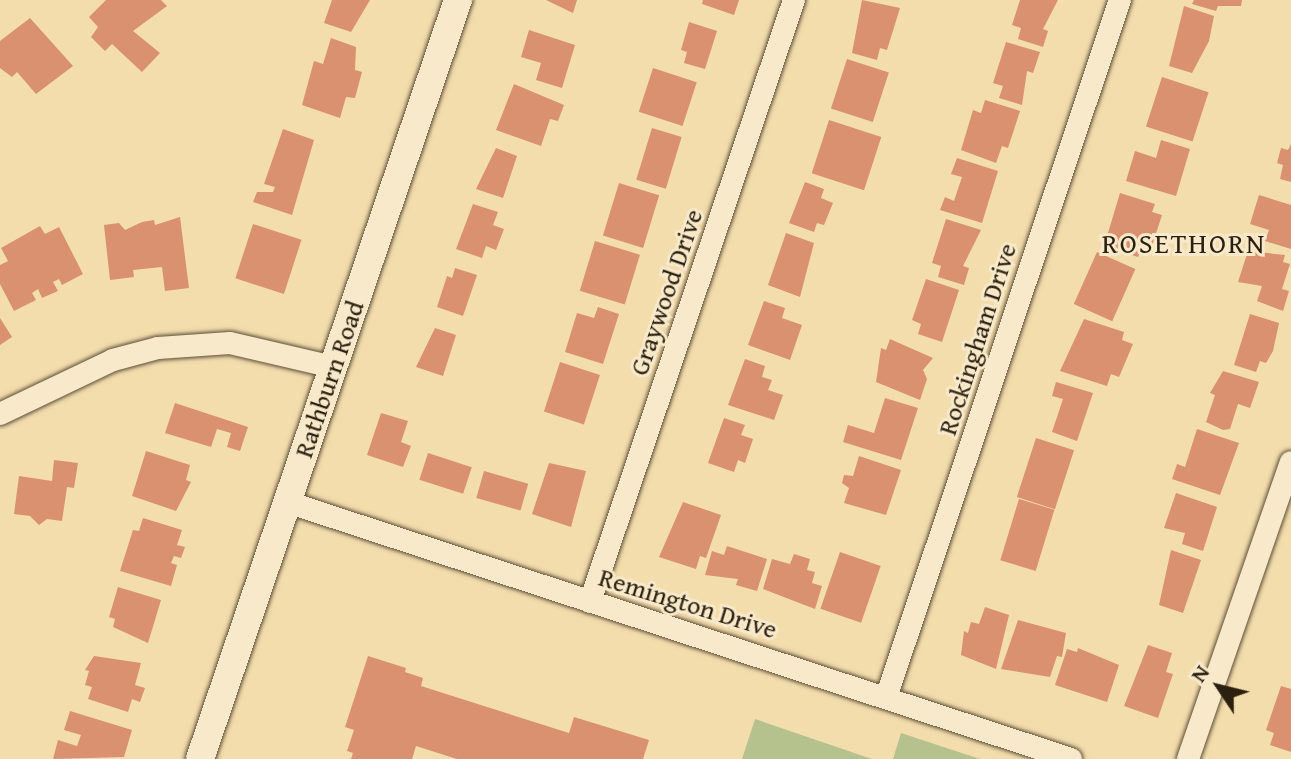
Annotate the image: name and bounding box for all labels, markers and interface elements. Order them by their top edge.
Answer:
street label: Graywood Drive [623,205,709,379]
district label: ROSETHORN [1102,226,1266,260]
street label: Rockingham Drive [931,239,1023,439]
street label: Rathburn Road [288,296,370,462]
street label: Remington Drive [595,561,781,645]
north arrow [1179,647,1259,727]
text: N [1182,658,1217,688]

